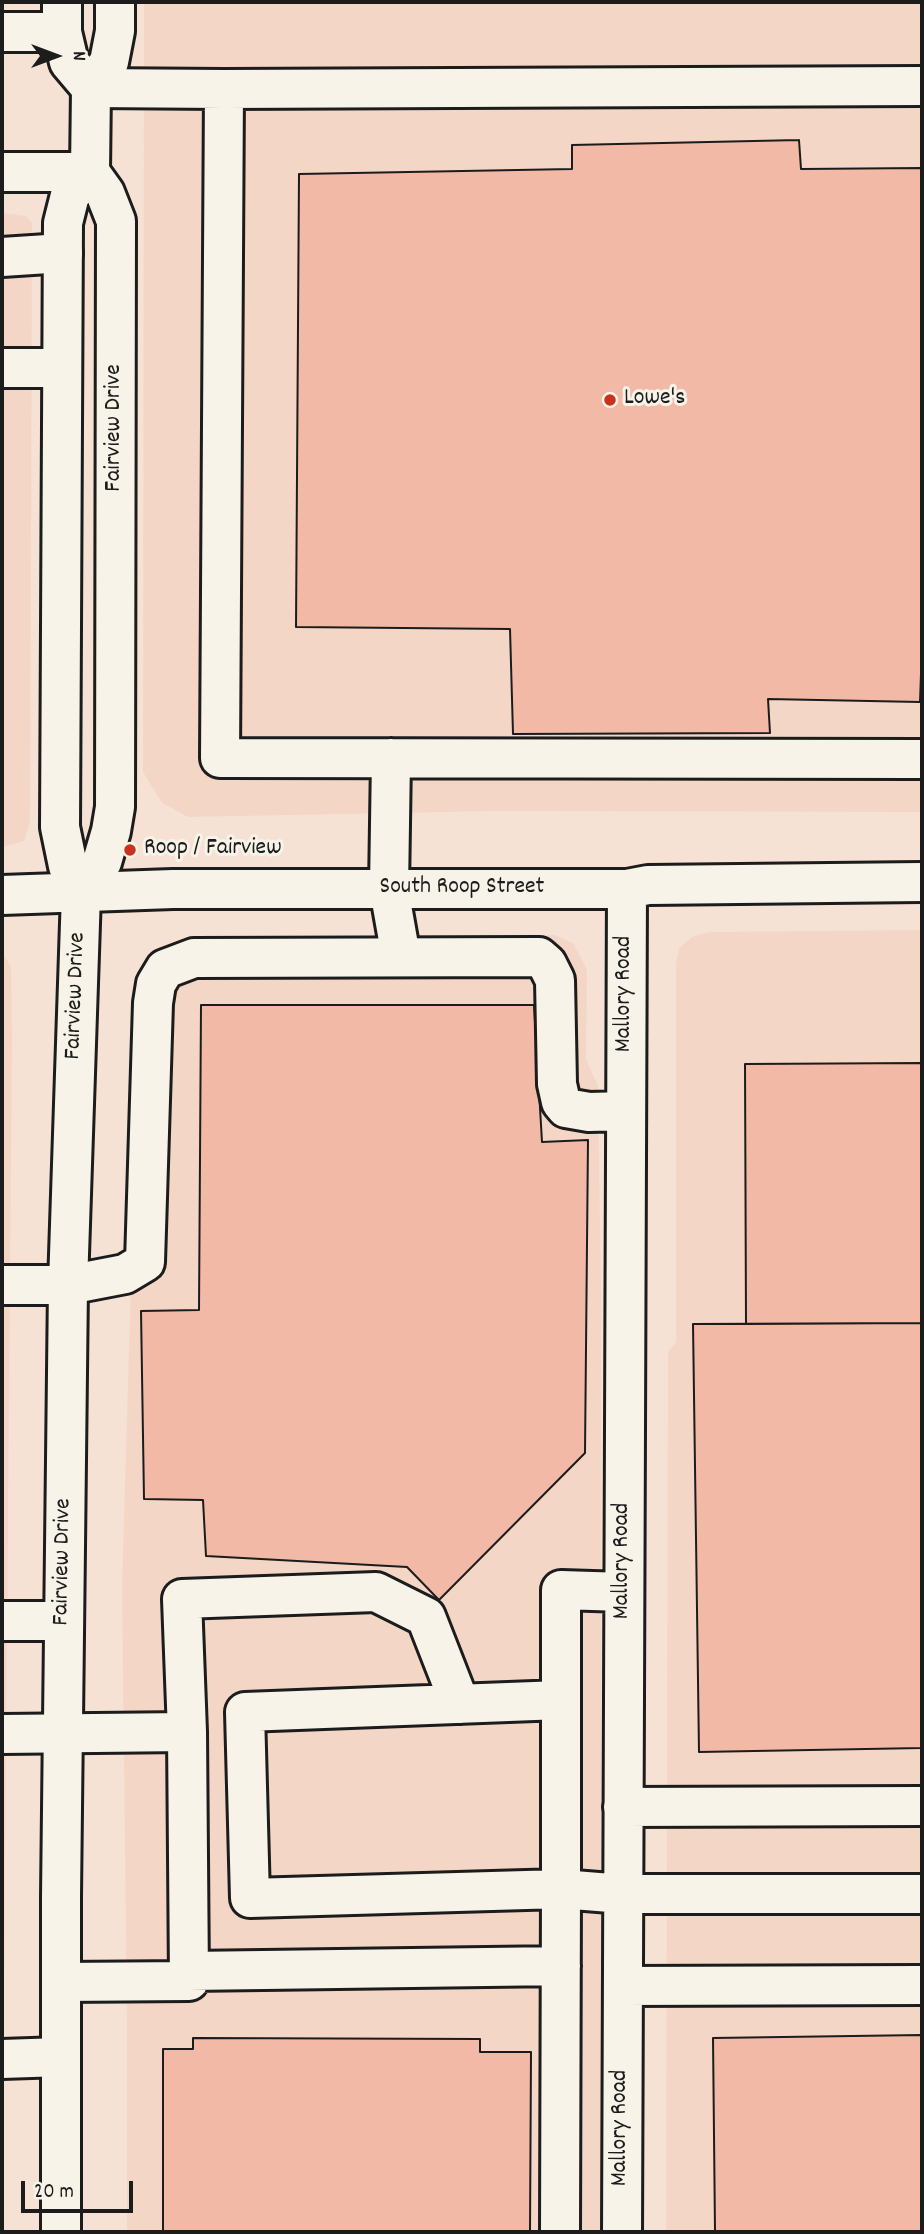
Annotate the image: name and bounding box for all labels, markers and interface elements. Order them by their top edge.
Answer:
north arrow [21,21,91,91]
text: N [64,51,91,61]
street label: Fairview Drive [102,364,130,492]
place label: Lowe's [624,386,685,414]
marker: Lowe's [602,392,618,408]
place label: Roop / Fairview [144,836,282,864]
marker: Roop / Fairview [122,842,138,858]
street label: South Roop Street [380,875,544,903]
street label: Fairview Drive [60,932,94,1060]
street label: Mallory Road [612,936,640,1052]
street label: Fairview Drive [48,1498,80,1626]
street label: Mallory Road [610,1503,638,1619]
street label: Mallory Road [608,2070,636,2186]
scale bar [24,2168,136,2212]
text: 20 m [34,2178,74,2208]

